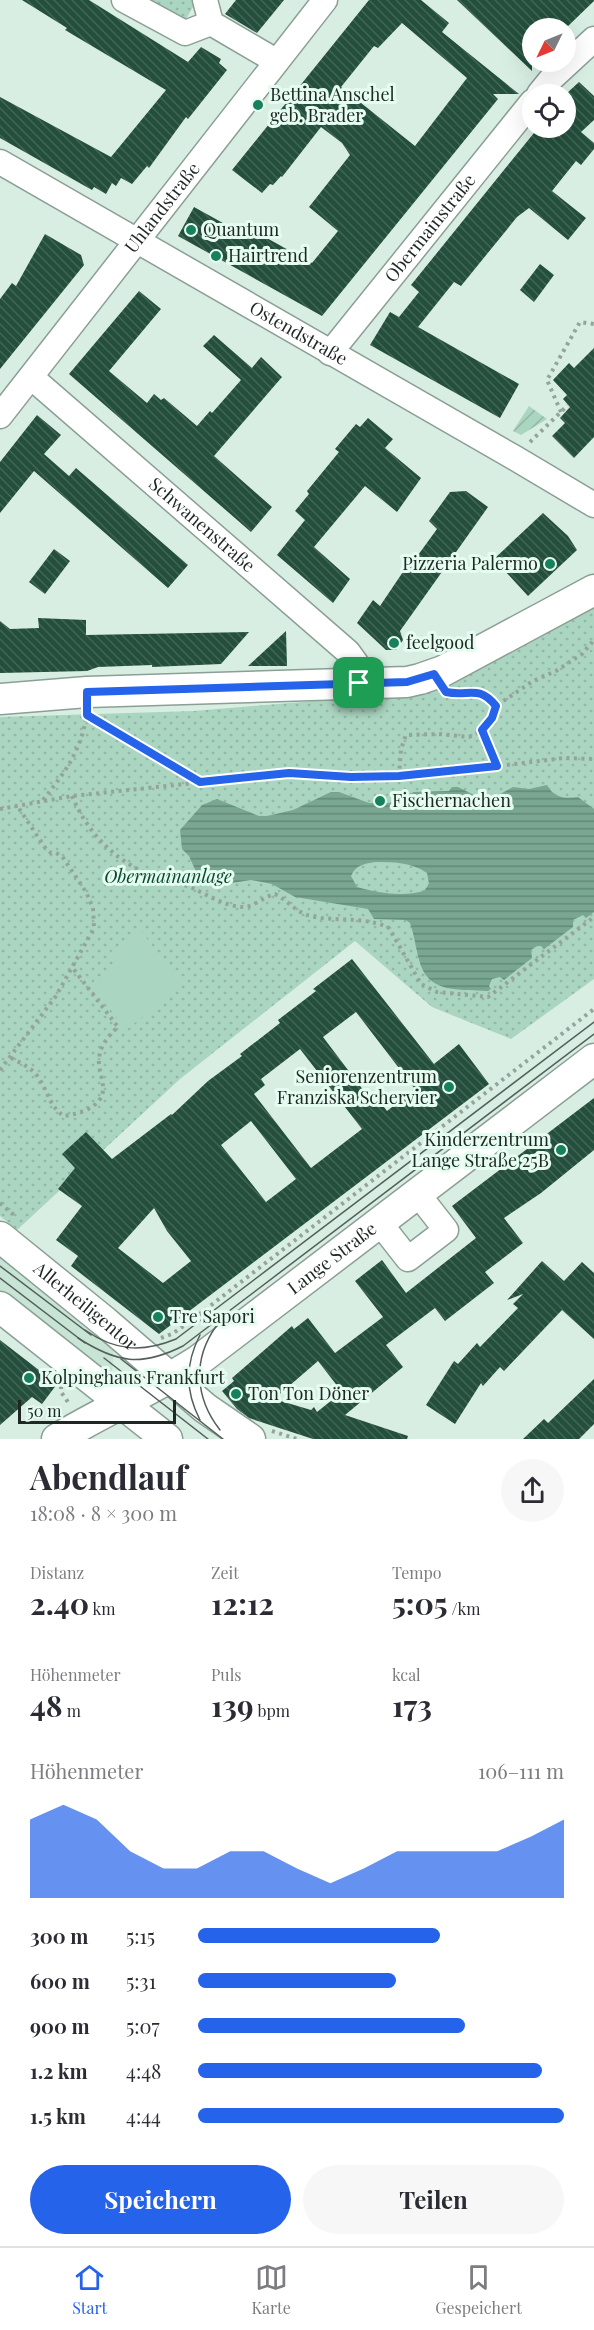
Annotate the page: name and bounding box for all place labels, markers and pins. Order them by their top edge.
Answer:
place label: Bettina Anschel geb. Brader [270,82,395,127]
marker: Bettina Anschel geb. Brader [251,98,265,112]
place label: Quantum [203,217,279,241]
marker: Quantum [184,223,198,237]
place label: Hairtrend [228,243,309,267]
marker: Hairtrend [209,249,223,263]
place label: Pizzeria Palermo [402,551,538,575]
marker: Pizzeria Palermo [543,557,557,571]
place label: feelgood [406,630,475,654]
marker: feelgood [387,636,401,650]
pin [333,657,384,708]
place label: Fischernachen [392,788,511,812]
marker: Fischernachen [373,794,387,808]
place label: Seniorenzentrum Franziska Schervier [277,1064,437,1109]
marker: Seniorenzentrum Franziska Schervier [442,1080,456,1094]
place label: Kinderzentrum Lange Straße 25B [411,1127,549,1172]
marker: Kinderzentrum Lange Straße 25B [554,1143,568,1157]
place label: Tre Sapori [170,1304,255,1328]
marker: Tre Sapori [151,1310,165,1324]
place label: Kolpinghaus Frankfurt [41,1365,225,1389]
marker: Kolpinghaus Frankfurt [22,1371,36,1385]
place label: Ton Ton Döner [248,1381,369,1405]
marker: Ton Ton Döner [229,1387,243,1401]

